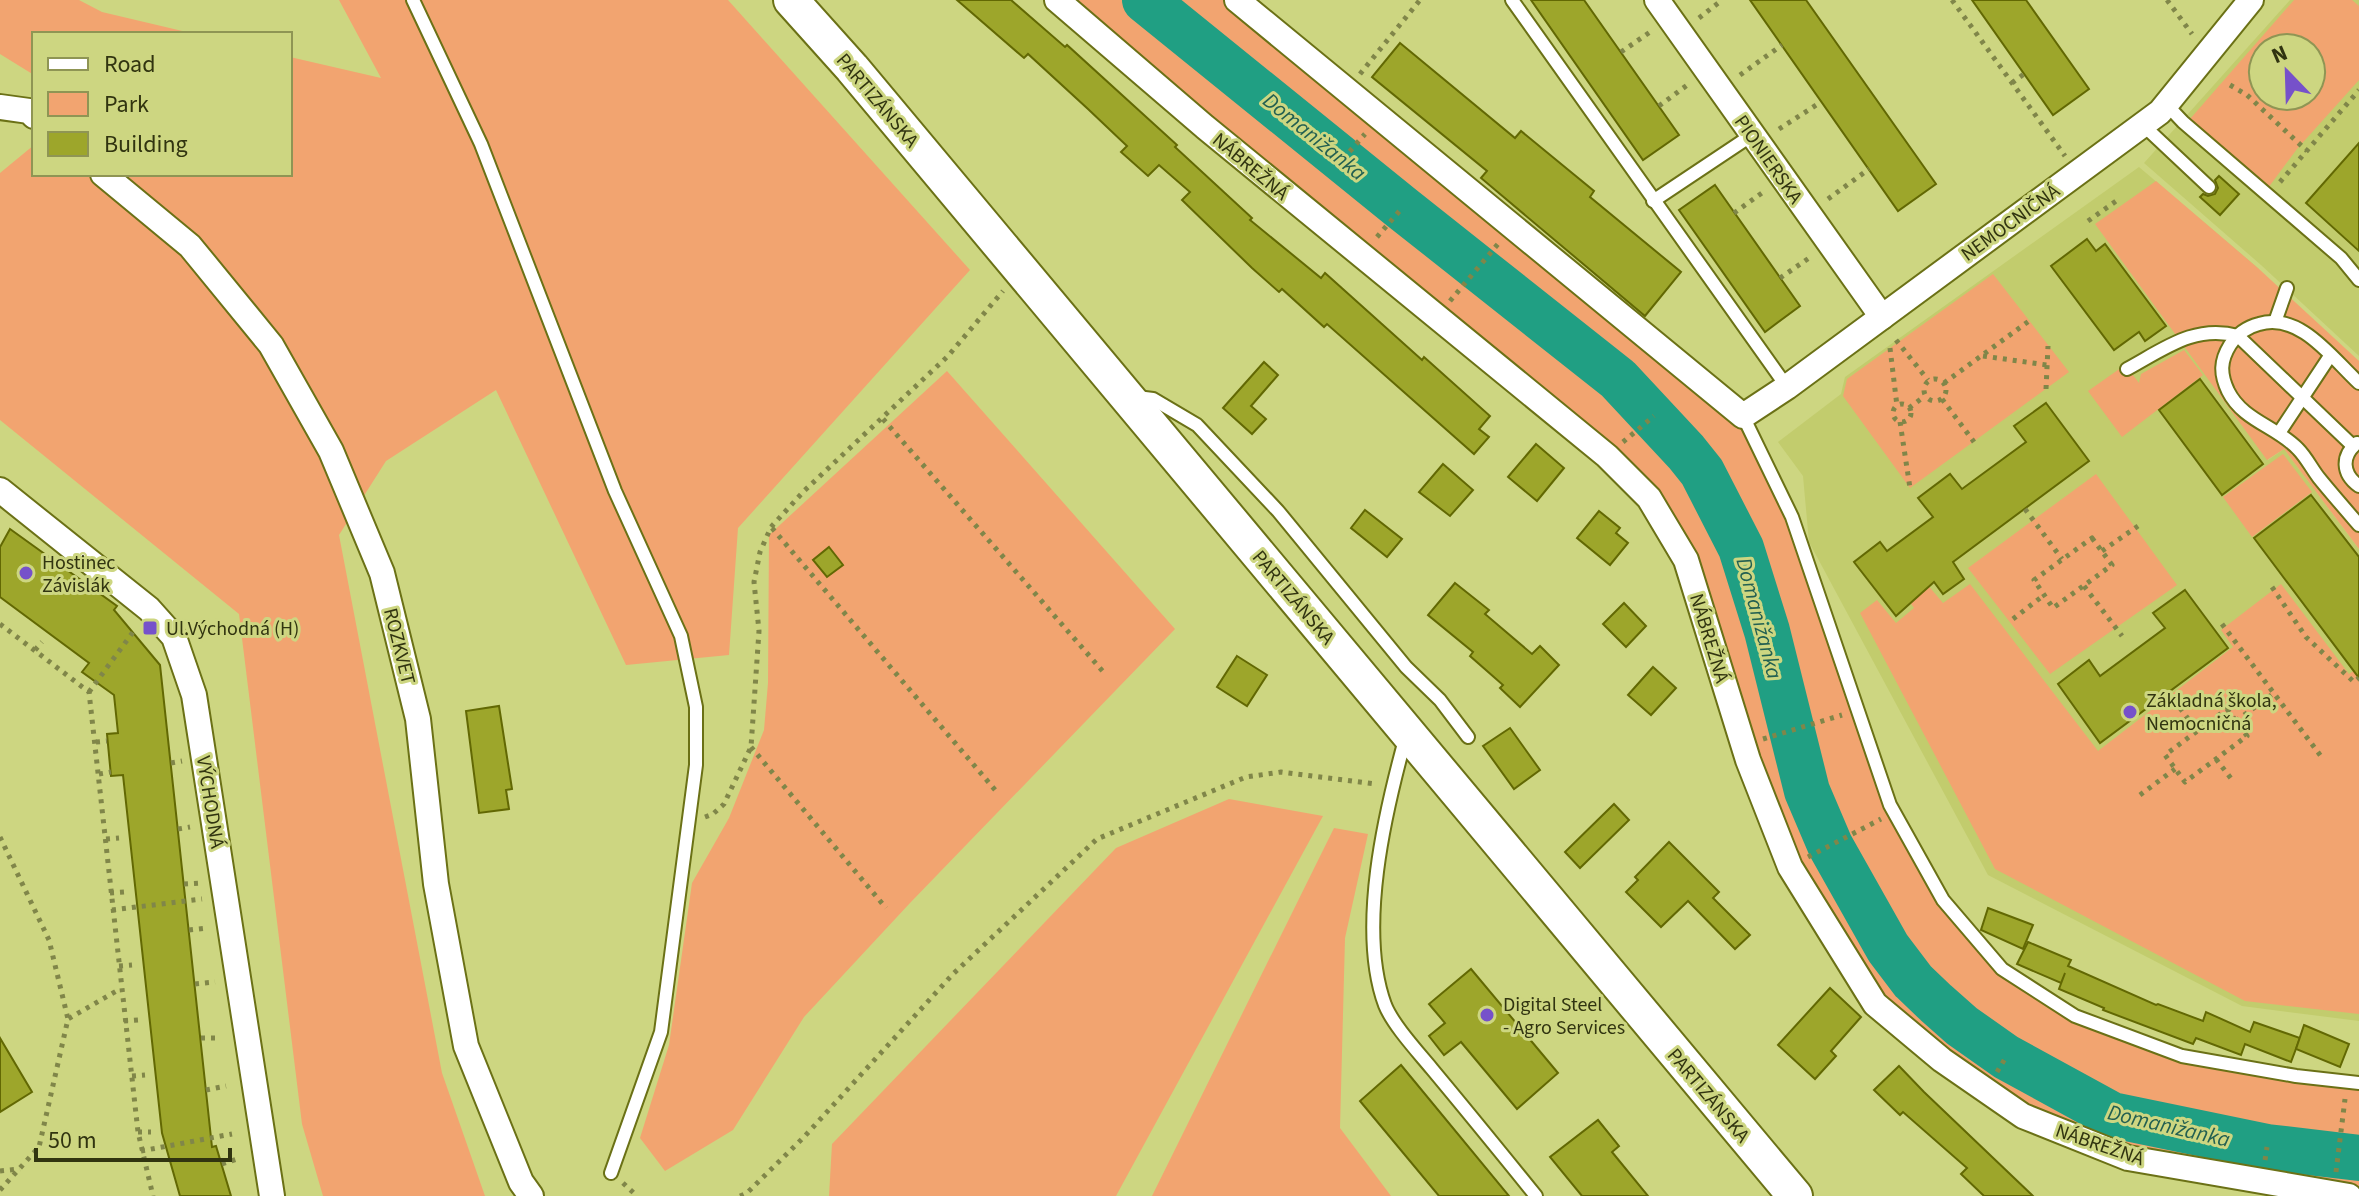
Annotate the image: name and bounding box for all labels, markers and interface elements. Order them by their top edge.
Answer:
legend [32,32,292,176]
north arrow [2247,32,2327,112]
text: N [2267,37,2293,72]
text: Road [104,47,156,82]
street label: PARTIZÁNSKA [829,47,925,154]
water label: Domanižanka [1256,85,1373,189]
text: Park [104,87,149,122]
street label: PIONIERSKA [1727,110,1809,210]
street label: NÁBREŽNÁ [1206,126,1295,207]
text: Building [104,127,188,162]
street label: NEMOCNIČNÁ [1955,177,2066,268]
street label: PARTIZÁNSKA [1245,544,1341,651]
place label: Hostinec Závislák [42,549,115,600]
water label: Domanižanka [1727,554,1791,683]
marker: Hostinec Závislák [17,564,35,582]
street label: NÁBREŽNÁ [1682,590,1736,687]
street label: ROZKVET [376,605,422,688]
place label: Ul.Východná (H) [166,615,299,643]
marker: Ul.Východná (H) [141,619,159,637]
place label: Základná škola, Nemocničná [2146,687,2277,738]
marker: Základná škola, Nemocničná [2121,703,2139,721]
street label: VÝCHODNÁ [189,754,231,851]
place label: Digital Steel - Agro Services [1503,991,1625,1042]
marker: Digital Steel - Agro Services [1478,1006,1496,1024]
street label: PARTIZÁNSKA [1660,1042,1756,1149]
water label: Domanižanka [2104,1096,2233,1156]
scale bar [36,1112,230,1162]
street label: NÁBREŽNÁ [2052,1117,2148,1173]
text: 50 m [48,1123,97,1158]

